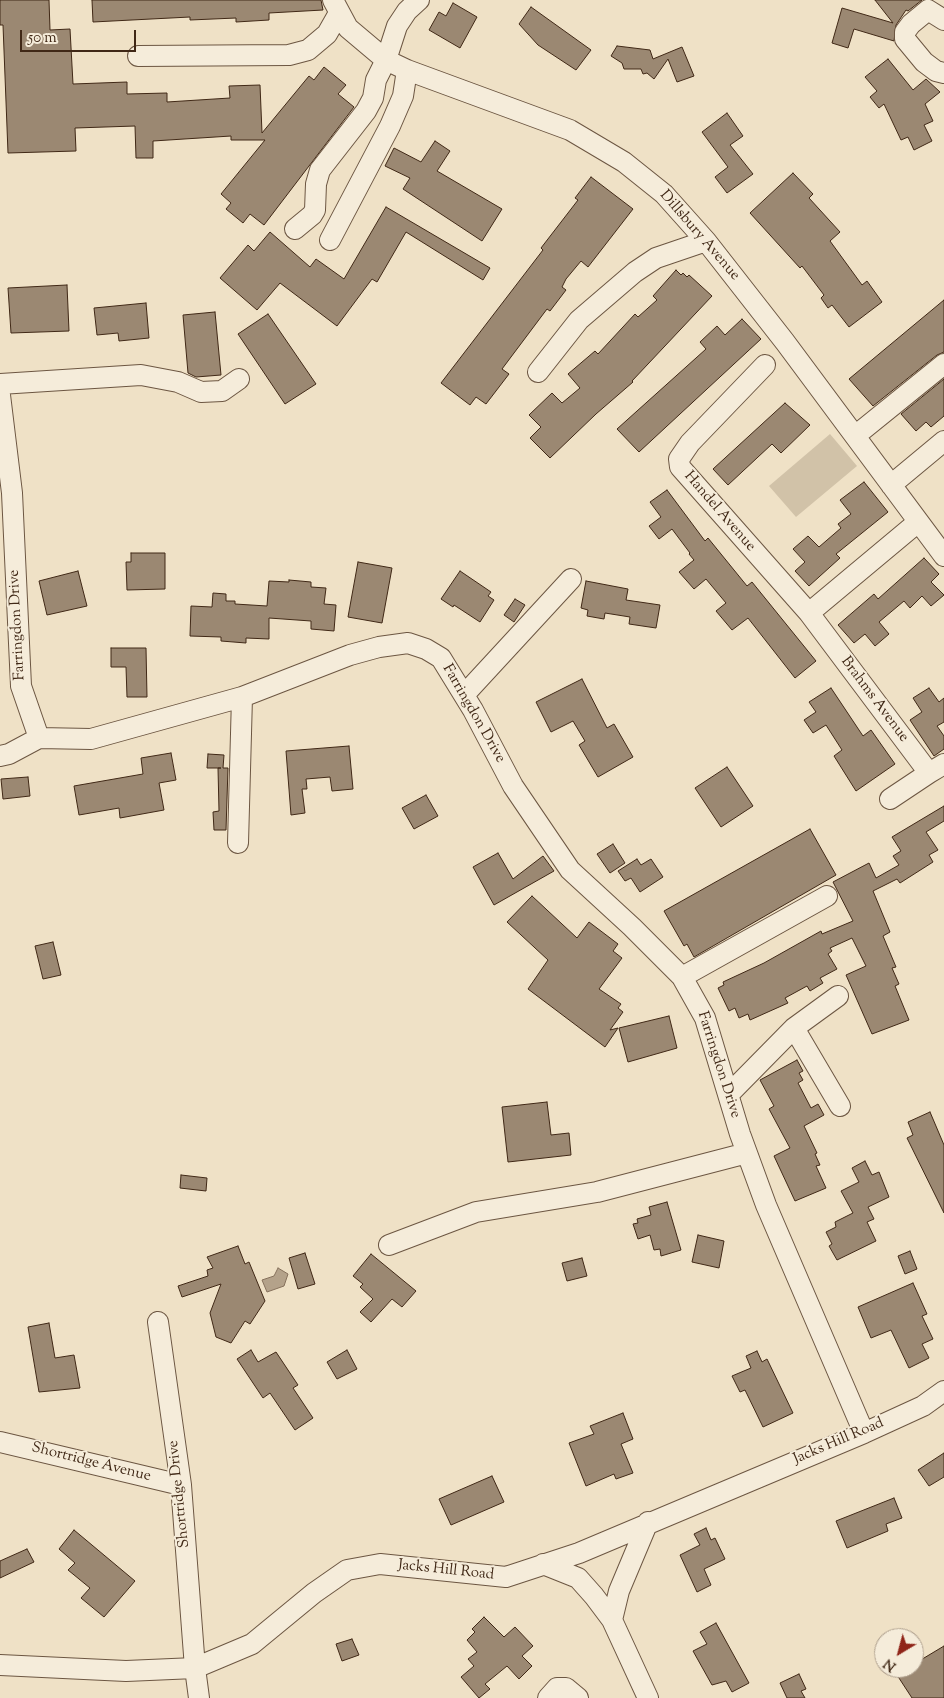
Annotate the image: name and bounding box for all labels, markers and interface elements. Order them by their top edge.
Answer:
scale bar [22,20,139,52]
text: 50 m [28,28,57,49]
street label: Dillsbury Avenue [655,187,743,285]
street label: Handel Avenue [679,468,759,556]
street label: Farringdon Drive [6,569,30,681]
street label: Brahms Avenue [836,654,912,746]
street label: Farringdon Drive [437,661,509,767]
street label: Farringdon Drive [692,1009,744,1121]
street label: Jacks Hill Road [791,1415,887,1469]
street label: Shortridge Avenue [30,1439,152,1487]
street label: Shortridge Drive [165,1439,195,1549]
street label: Jacks Hill Road [397,1557,495,1585]
north arrow [874,1628,924,1678]
text: N [880,1653,901,1676]

